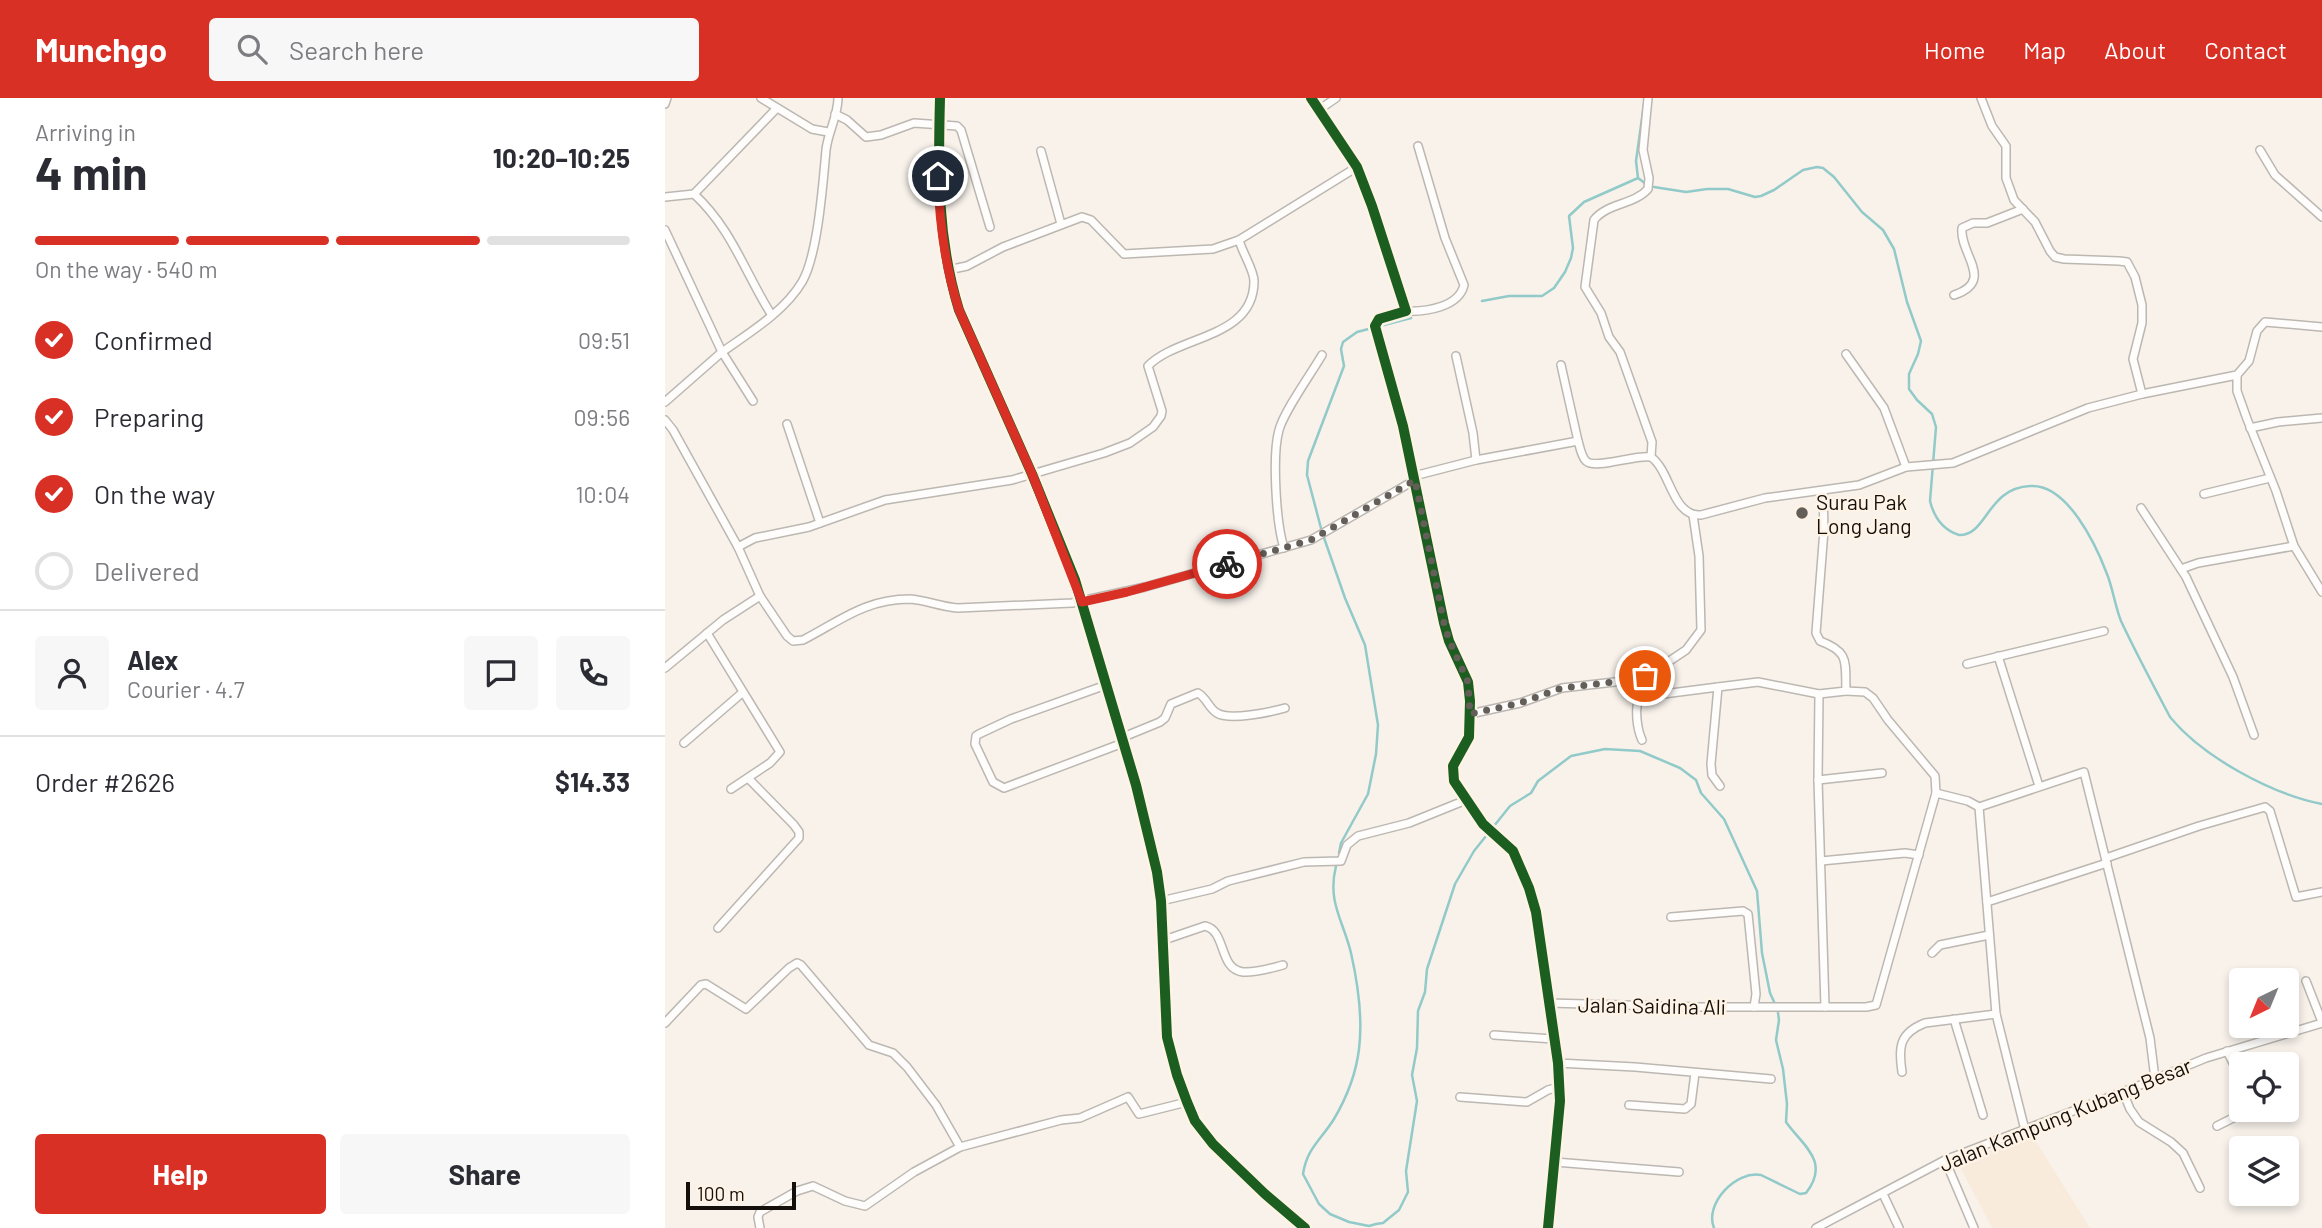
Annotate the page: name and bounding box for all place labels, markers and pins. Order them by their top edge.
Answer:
pin [908,146,968,206]
place label: Surau Pak Long Jang [1816,489,1912,538]
marker: Surau Pak Long Jang [1794,505,1810,521]
pin [1615,646,1675,706]

